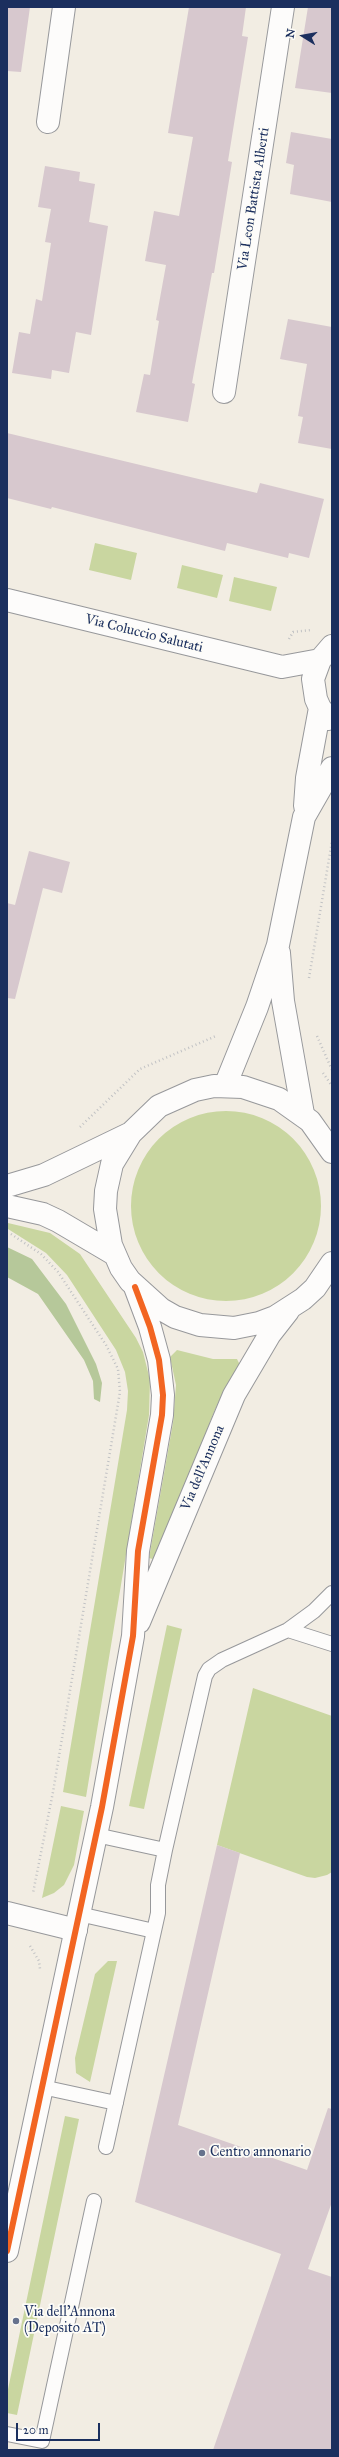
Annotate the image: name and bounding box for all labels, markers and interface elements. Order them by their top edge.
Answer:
north arrow [283,16,323,56]
text: N [283,28,298,39]
street label: Via Leon Battista Alberti [234,126,274,272]
street label: Via Coluccio Salutati [83,611,205,657]
street label: Via dell'Annona [177,1423,229,1513]
place label: Centro annonario [210,2145,311,2161]
marker: Centro annonario [197,2148,207,2158]
place label: Via dell'Annona (Deposito AT) [24,2305,115,2338]
marker: Via dell'Annona (Deposito AT) [11,2316,21,2326]
scale bar [18,2415,102,2441]
text: 20 m [23,2423,49,2437]

